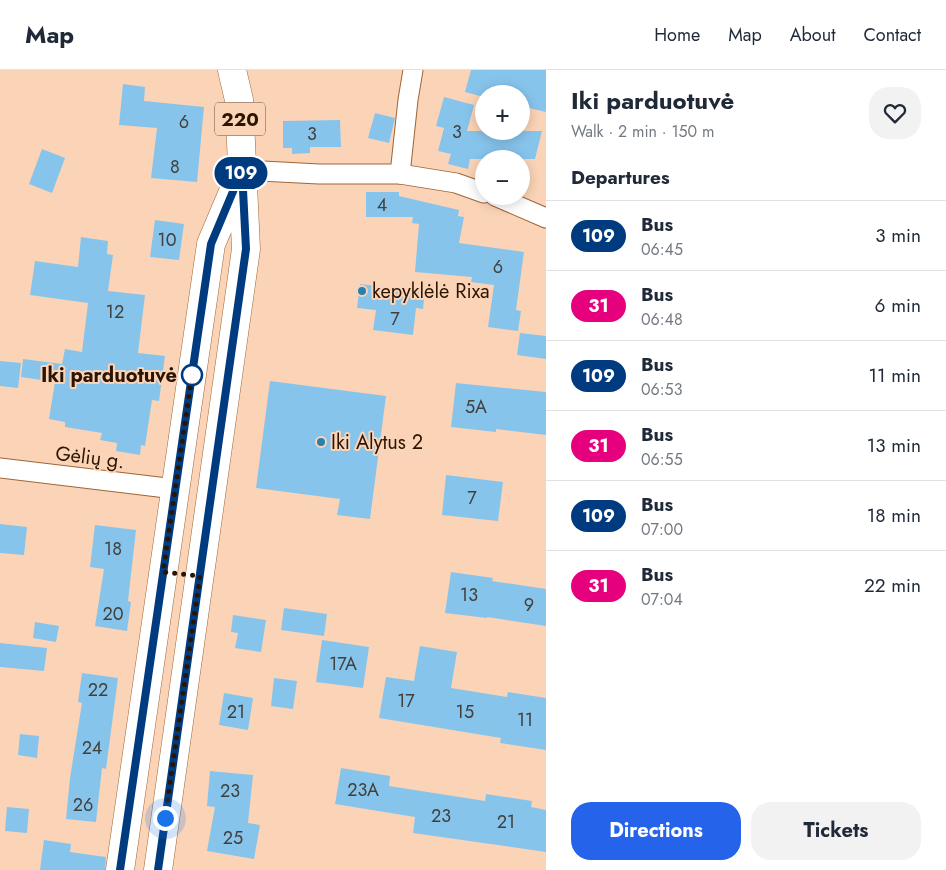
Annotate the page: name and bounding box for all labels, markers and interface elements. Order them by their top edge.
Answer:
text: Map [25,17,74,52]
text: Home [654,22,700,48]
text: Map [728,22,762,48]
text: About [790,22,835,48]
text: Contact [863,22,921,48]
text: Iki parduotuvė [571,83,734,118]
map controls [475,85,530,205]
button: + [475,85,530,140]
button: heart [869,87,921,139]
road number: 220 [215,103,265,136]
house number: 6 [179,109,189,135]
house number: 3 [452,119,462,145]
text: Walk · 2 min · 150 m [571,120,715,143]
house number: 3 [307,121,317,147]
button: − [475,150,530,205]
house number: 8 [170,154,180,180]
line badge: 109 [212,157,270,189]
text: 109 [224,160,258,186]
text: Departures [571,164,670,191]
house number: 4 [377,192,387,218]
text: Bus [641,211,673,238]
text: 3 min [875,222,921,249]
text: 109 [582,223,615,249]
house number: 10 [158,227,177,253]
text: 06:45 [641,238,683,261]
house number: 6 [493,254,503,280]
place label: kepyklėlė Rixa [372,277,490,306]
text: Bus [641,281,673,308]
marker: kepyklėlė Rixa [356,285,368,297]
text: 6 min [875,292,921,319]
text: 31 [588,293,609,319]
house number: 12 [106,299,124,325]
house number: 7 [390,306,400,332]
text: 06:48 [641,308,683,331]
text: Bus [641,351,673,378]
place label: Iki parduotuvė [41,361,177,390]
text: 11 min [868,362,921,389]
text: 109 [582,363,615,389]
marker: Iki parduotuvė [181,364,203,386]
text: 06:53 [641,378,682,401]
house number: 5A [465,394,487,420]
text: Bus [641,421,673,448]
place label: Iki Alytus 2 [331,428,423,457]
text: 13 min [867,432,921,459]
text: 31 [588,433,609,459]
marker: Iki Alytus 2 [315,436,327,448]
street label: Gėlių g. [54,439,126,476]
text: 06:55 [641,448,683,471]
house number: 7 [467,485,477,511]
text: Bus [641,491,673,518]
text: 18 min [867,502,921,529]
text: 109 [582,503,615,529]
text: 07:00 [641,518,683,541]
house number: 18 [104,536,122,562]
text: Bus [641,561,673,588]
text: 22 min [864,572,921,599]
text: 31 [588,573,609,599]
house number: 13 [460,582,478,608]
text: 07:04 [641,588,683,611]
house number: 9 [524,592,534,618]
house number: 20 [102,601,124,627]
house number: 17A [329,651,357,677]
house number: 22 [88,677,108,703]
house number: 17 [397,688,415,714]
house number: 21 [227,699,245,725]
house number: 15 [456,699,474,725]
house number: 11 [517,707,533,733]
house number: 24 [82,735,102,761]
house number: 23A [347,777,379,803]
house number: 23 [220,778,240,804]
house number: 26 [73,792,93,818]
button: Directions [571,802,741,860]
button: Tickets [751,802,921,860]
house number: 23 [431,803,451,829]
your location [153,806,178,831]
house number: 21 [497,809,515,835]
house number: 25 [223,825,243,851]

